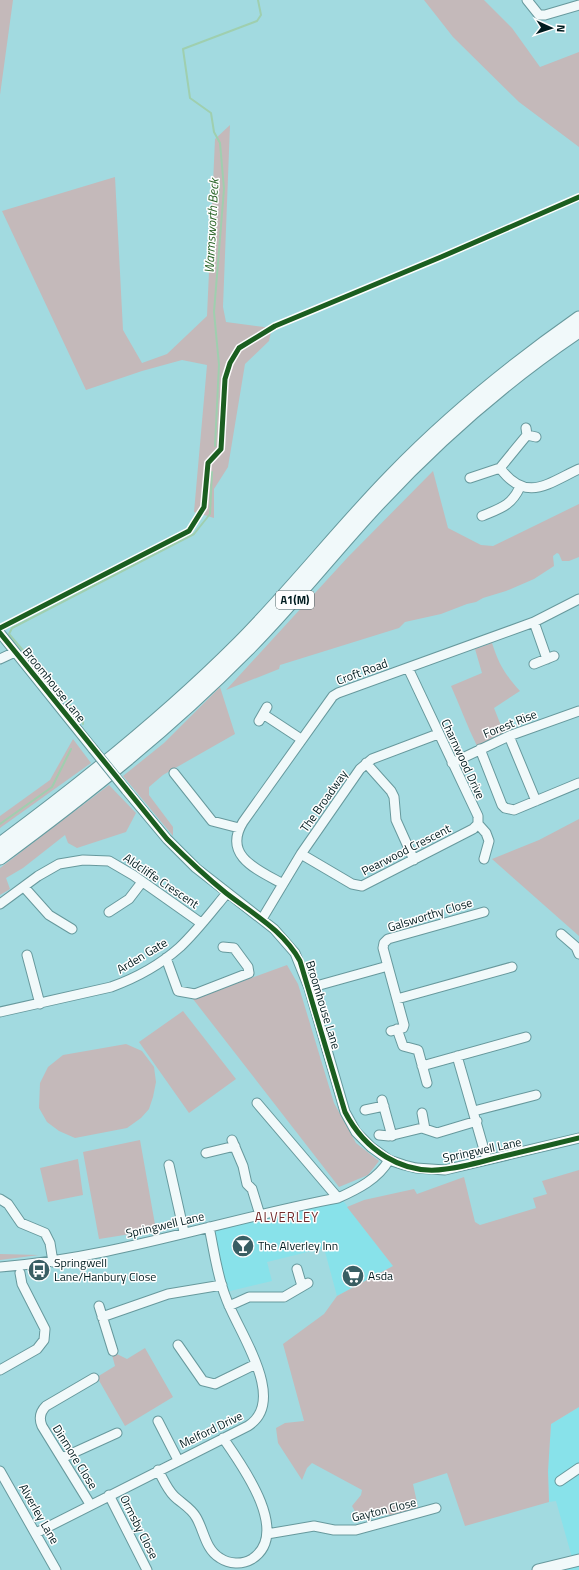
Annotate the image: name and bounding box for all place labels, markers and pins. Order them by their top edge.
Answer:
bar icon: The Alverley Inn [230,1233,256,1259]
place label: The Alverley Inn [258,1236,338,1255]
place label: Springwell Lane/Hanbury Close [54,1253,156,1286]
bus stop icon: Springwell Lane/Hanbury Close [26,1257,52,1283]
supermarket icon: Asda [340,1263,366,1289]
place label: Asda [368,1266,393,1285]

